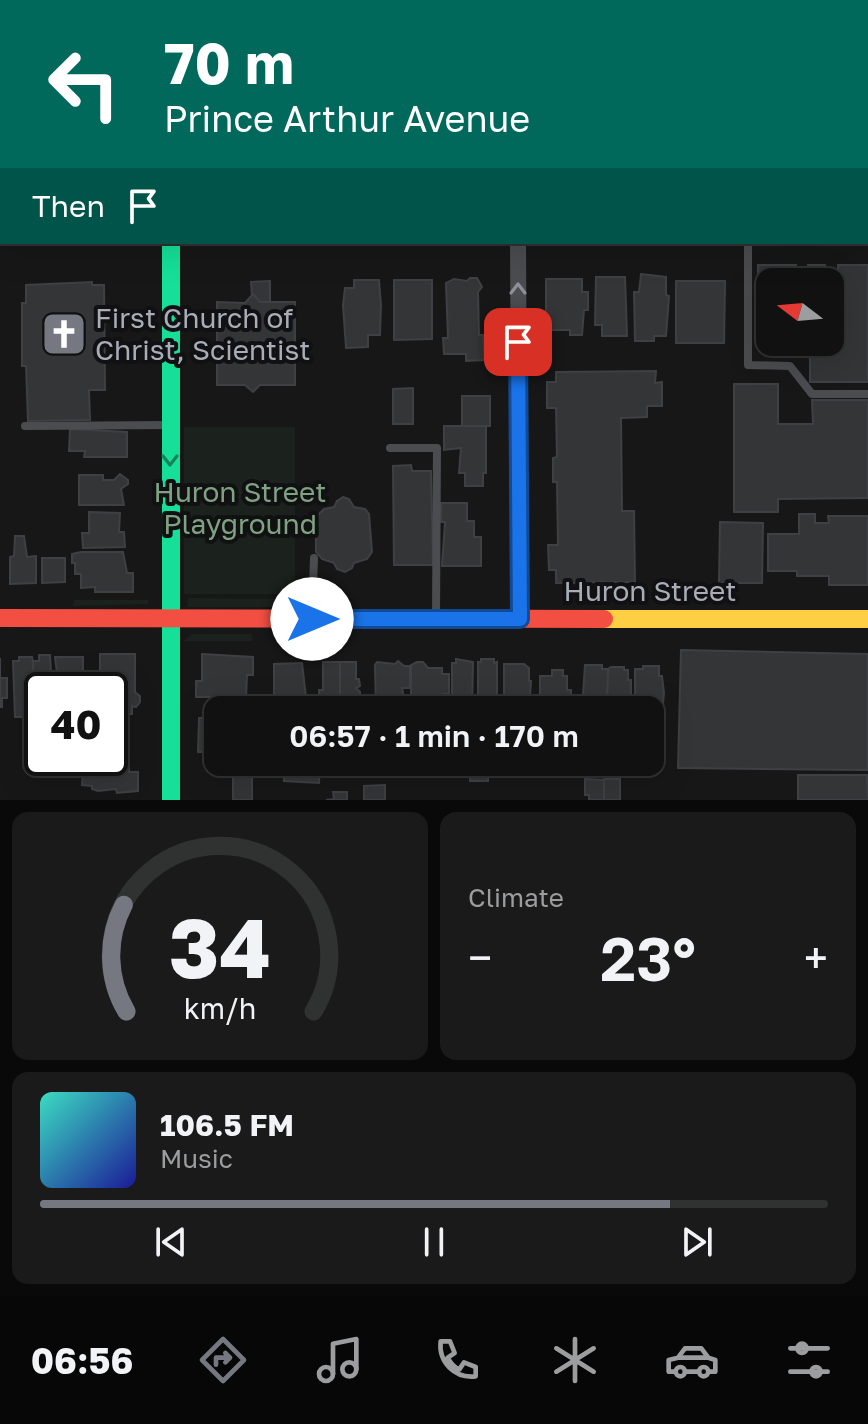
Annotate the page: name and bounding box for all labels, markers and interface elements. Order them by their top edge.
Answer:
text: 70 m [164,29,294,96]
icon: left [32,32,136,136]
text: Prince Arthur Avenue [164,97,530,140]
icon: arrive [121,184,165,228]
text: Then [32,188,105,224]
north arrow [756,268,844,356]
map controls [756,268,844,356]
one-way arrow [509,282,527,295]
place label: First Church of Christ, Scientist [95,301,311,366]
pin [484,308,552,376]
church icon: First Church of Christ, Scientist [40,310,88,358]
icon: arrive [496,320,540,364]
one-way arrow [161,454,179,467]
park label: Huron Street Playground [154,475,326,540]
street label: Huron Street [564,574,736,607]
position arrow [270,577,354,661]
speed limit sign: 40 [24,672,128,776]
text: 06:57 · 1 min · 170 m [289,718,579,754]
text: Climate [468,882,564,913]
text: 34 [169,896,271,996]
text: 23° [600,922,696,994]
text: − [468,931,492,984]
text: + [804,931,828,984]
text: km/h [184,991,256,1025]
text: 106.5 FM [160,1107,294,1143]
text: Music [160,1143,233,1174]
icon: previous [149,1220,193,1264]
icon: pause [412,1220,456,1264]
icon: next [675,1220,719,1264]
icon: directions [195,1332,251,1388]
icon: music [312,1332,368,1388]
icon: phone [429,1332,485,1388]
icon: climate [547,1332,603,1388]
icon: car [664,1332,720,1388]
icon: filters [781,1332,837,1388]
text: 06:56 [31,1339,133,1382]

